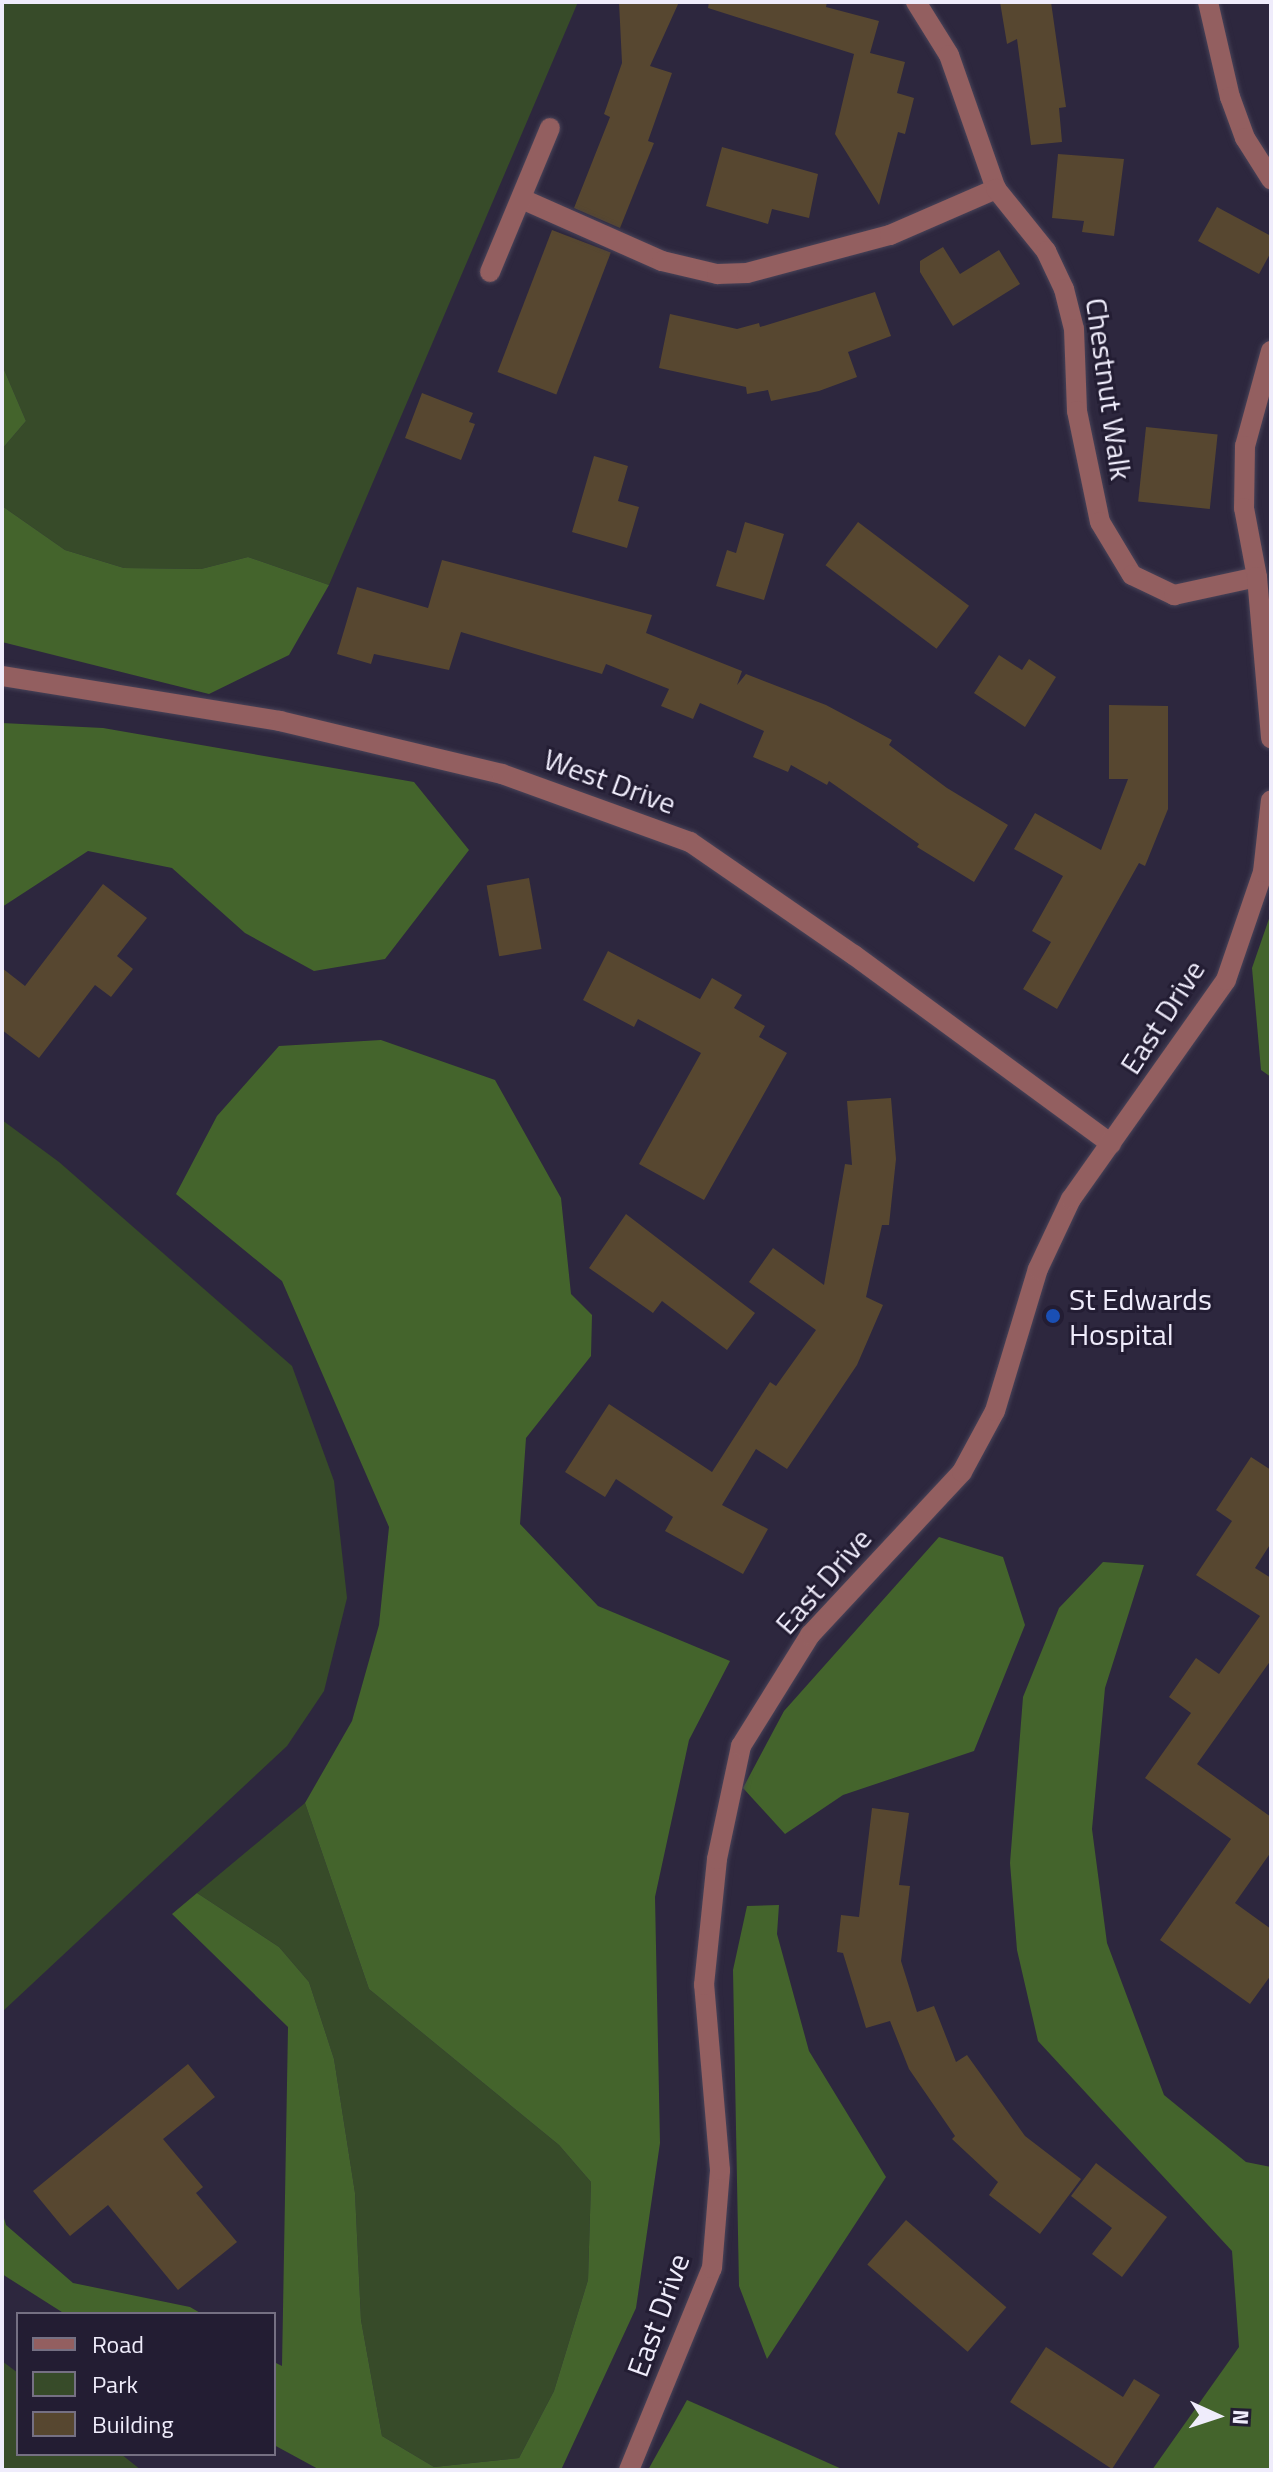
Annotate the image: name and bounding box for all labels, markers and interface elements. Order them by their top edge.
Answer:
street label: Chestnut Walk [1078,296,1140,482]
street label: West Drive [539,741,681,821]
street label: East Drive [1112,953,1212,1081]
place label: St Edwards Hospital [1069,1281,1212,1352]
marker: St Edwards Hospital [1044,1307,1062,1325]
street label: East Drive [767,1521,879,1641]
street label: East Drive [619,2249,697,2381]
legend [16,2312,276,2456]
text: Road [92,2326,144,2362]
text: Park [92,2366,138,2402]
north arrow [1177,2376,1257,2456]
text: Building [92,2406,174,2442]
text: N [1224,2409,1258,2426]

